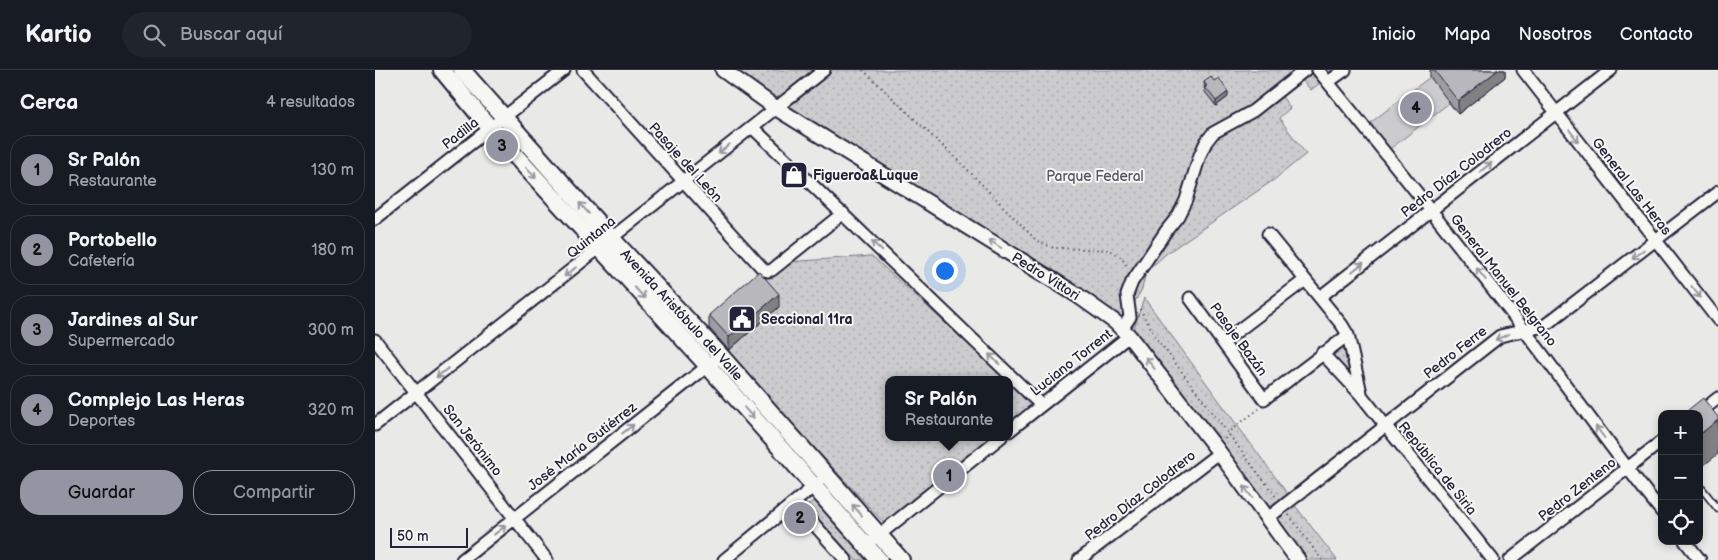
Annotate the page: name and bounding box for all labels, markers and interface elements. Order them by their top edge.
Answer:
search box [122,12,472,57]
text: Kartio [25,20,92,49]
icon: search [140,21,168,49]
text: Buscar aquí [180,23,282,46]
text: Inicio [1372,24,1416,45]
text: Mapa [1444,24,1490,45]
text: Nosotros [1518,24,1592,45]
text: Contacto [1620,24,1693,45]
pin: 4 [1400,89,1432,127]
text: Cerca [20,90,78,115]
text: 4 resultados [266,93,355,112]
street label: Padilla [439,114,482,153]
street label: Pasaje del León [645,119,726,206]
street label: Pedro Díaz Colodrero [1398,124,1515,221]
pin: 3 [486,127,518,165]
one-way arrow [1569,129,1580,142]
street label: General Las Heras [1588,134,1675,238]
one-way arrow [718,143,731,154]
text: Sr Palón [68,149,140,172]
shop icon: Figueroa&Luque [779,160,809,190]
text: 1 [34,161,40,180]
text: 130 m [311,161,354,180]
one-way arrow [1480,162,1493,173]
one-way arrow [525,166,537,179]
place label: Figueroa&Luque [813,167,918,184]
park label: Parque Federal [1046,168,1144,185]
text: Restaurante [68,172,157,191]
one-way arrow [578,201,590,214]
street label: General Manuel Belgrano [1447,211,1560,350]
street label: Quintana [564,213,619,262]
text: Portobello [68,229,157,252]
one-way arrow [988,238,1002,249]
one-way arrow [871,240,883,252]
text: 2 [32,241,42,260]
text: 180 m [312,241,354,260]
street label: Avenida Aristóbulo del Valle [617,246,747,384]
street label: Pedro Vittori [1009,249,1083,304]
one-way arrow [1632,249,1645,260]
text: Cafetería [68,252,135,271]
your location [932,258,958,284]
one-way arrow [1351,261,1364,272]
one-way arrow [564,267,577,278]
one-way arrow [1475,268,1486,281]
one-way arrow [1690,285,1701,298]
one-way arrow [634,286,646,299]
street label: Pasaje Bazán [1206,299,1271,379]
public building icon: Seccional 11ra [727,304,757,334]
text: Jardines al Sur [68,309,198,332]
place label: Seccional 11ra [761,311,853,328]
text: 3 [32,321,42,340]
text: 300 m [308,321,354,340]
street label: Pedro Ferre [1420,322,1490,382]
street label: Luciano Torrent [1027,325,1116,400]
text: Supermercado [68,332,175,351]
one-way arrow [1495,333,1510,343]
one-way arrow [987,353,1000,365]
one-way arrow [1144,357,1155,370]
one-way arrow [435,368,449,378]
popup [885,376,1013,441]
text: Sr Palón [905,388,977,411]
text: Complejo Las Heras [68,389,245,412]
street label: José María Gutiérrez [525,398,640,494]
text: 4 [32,401,42,420]
text: 320 m [308,401,354,420]
street label: San Jerónimo [439,401,506,480]
one-way arrow [744,407,755,420]
map controls [1658,410,1703,545]
button: + [1658,410,1703,455]
text: Restaurante [905,411,993,430]
text: Deportes [68,412,135,431]
street label: República de Siria [1395,418,1481,518]
one-way arrow [621,424,634,435]
one-way arrow [1595,425,1605,439]
street label: Pedro Díaz Colodrero [1082,447,1199,544]
street label: Pedro Zenteno [1535,454,1620,525]
button: − [1658,455,1703,500]
pin: 1 [933,457,965,495]
button: Guardar [20,470,183,515]
button: Compartir [193,470,355,515]
one-way arrow [1243,486,1254,499]
pin: 2 [784,499,816,537]
button: locate [1658,500,1703,545]
one-way arrow [852,504,863,517]
one-way arrow [494,524,507,535]
scale bar [390,525,467,548]
text: 50 m [397,528,429,545]

